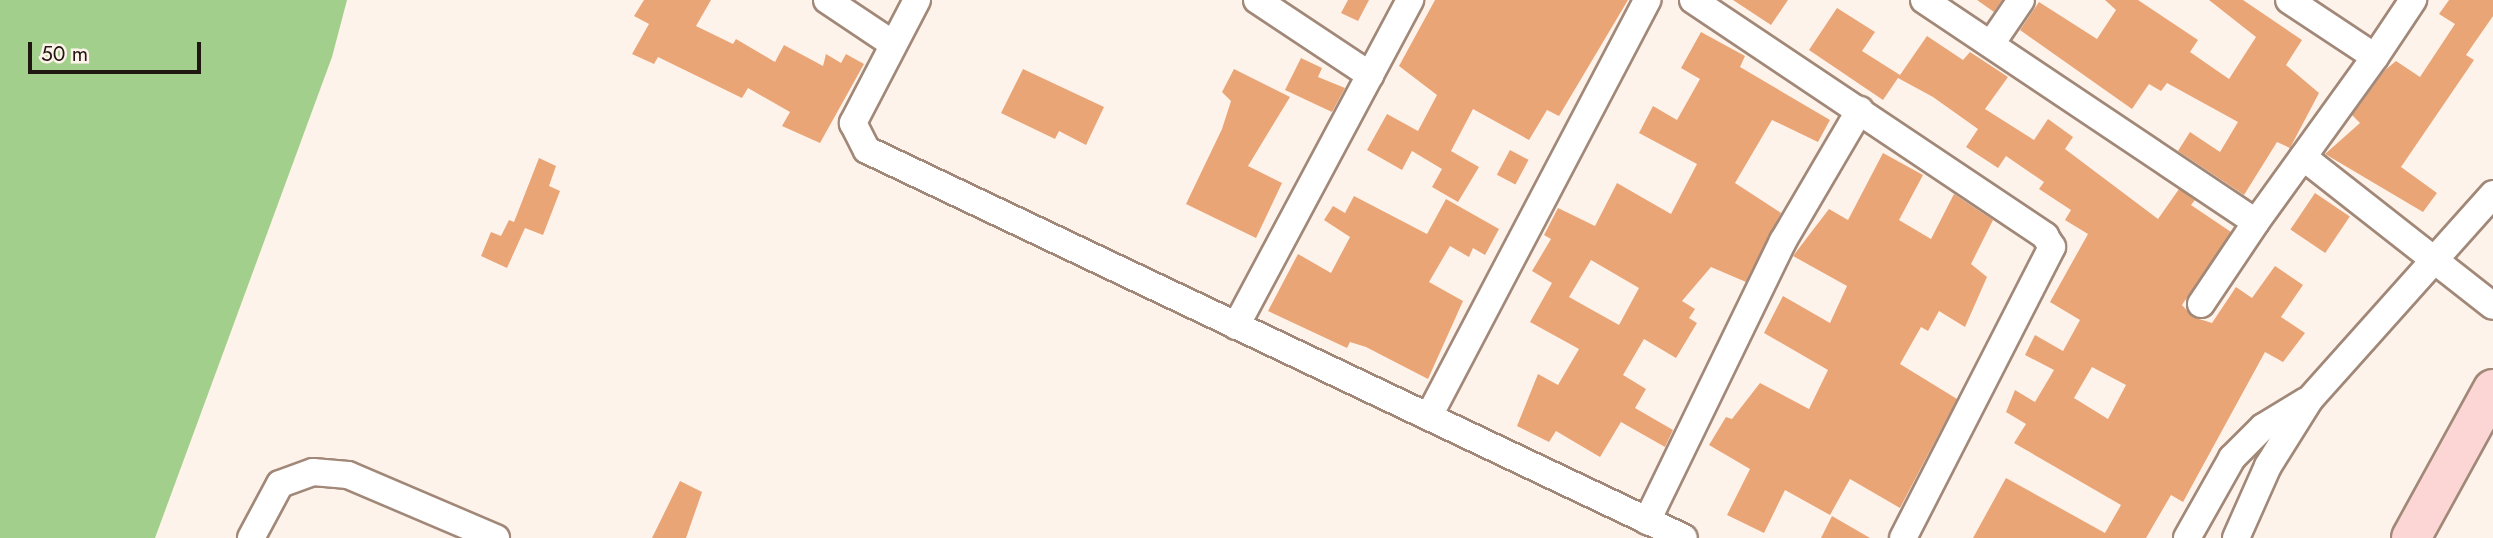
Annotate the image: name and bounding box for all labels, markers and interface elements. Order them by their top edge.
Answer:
scale bar [32,28,205,72]
text: 50 m [41,39,88,69]

